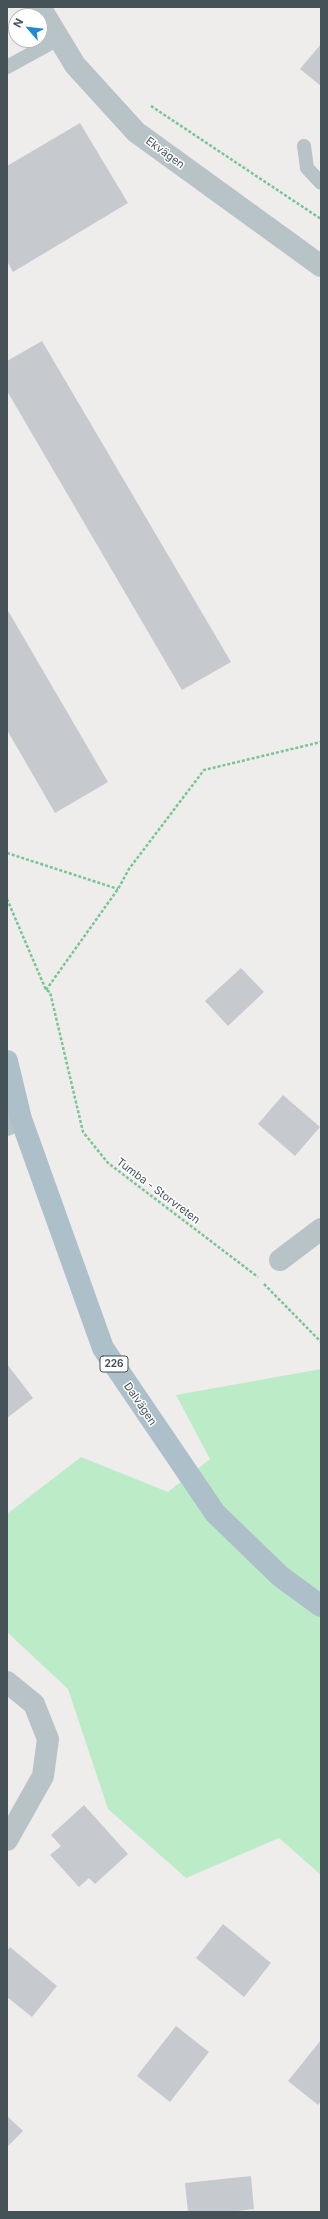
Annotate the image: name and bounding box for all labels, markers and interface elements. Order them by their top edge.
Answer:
north arrow [8,8,48,48]
text: N [10,16,26,30]
street label: Ekvägen [143,135,187,171]
street label: Tumba - Storvreten [114,1155,202,1227]
road number: 226 [100,1356,128,1372]
street label: Dalvägen [121,1380,159,1428]

